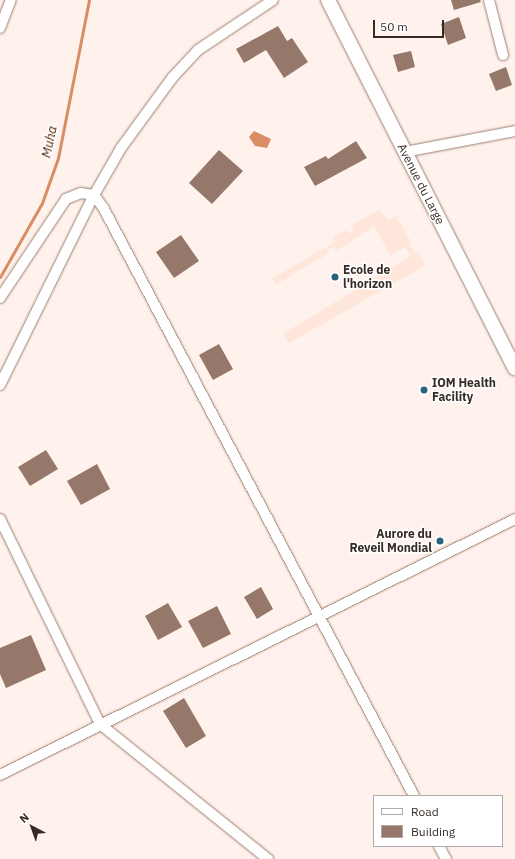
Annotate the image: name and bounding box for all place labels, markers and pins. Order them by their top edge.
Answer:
place label: Ecole de l'horizon [343,263,392,291]
marker: Ecole de l'horizon [330,272,340,282]
place label: IOM Health Facility [432,376,496,404]
marker: IOM Health Facility [419,385,429,395]
place label: Aurore du Reveil Mondial [350,527,432,555]
marker: Aurore du Reveil Mondial [435,536,445,546]

